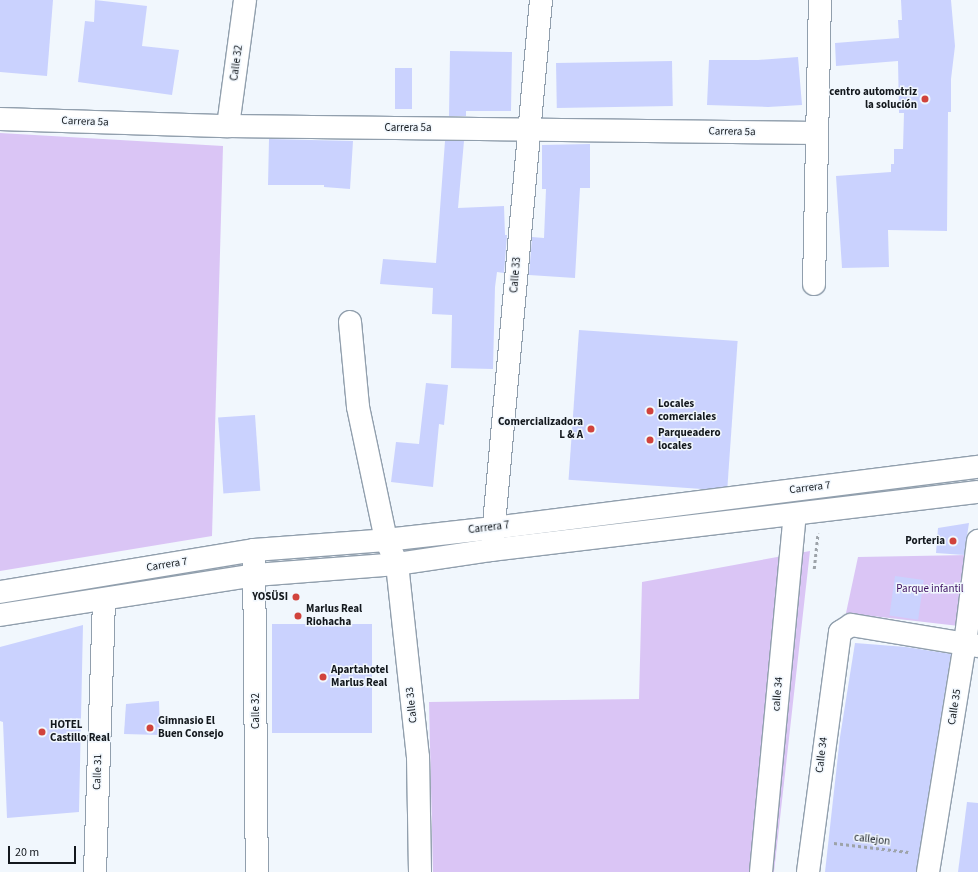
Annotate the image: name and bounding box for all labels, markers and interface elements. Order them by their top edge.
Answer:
street label: Calle 32 [228,44,246,82]
place label: centro automotriz la solución [829,86,917,112]
marker: centro automotriz la solución [920,94,930,104]
street label: Carrera 5a [61,115,109,129]
street label: Carrera 5a [384,121,432,135]
street label: Carrera 5a [708,125,756,139]
street label: Calle 33 [508,256,524,294]
place label: Locales comerciales [658,398,716,424]
marker: Locales comerciales [645,406,655,416]
place label: Comercializadora L & A [498,416,583,442]
marker: Comercializadora L & A [586,424,596,434]
place label: Parqueadero locales [658,427,721,453]
marker: Parqueadero locales [645,435,655,445]
street label: Carrera 7 [789,479,831,497]
street label: Carrera 7 [468,519,510,537]
place label: Porteria [905,534,945,548]
marker: Porteria [948,536,958,546]
street label: Carrera 7 [145,555,189,575]
park label: Parque infantil [896,582,964,596]
place label: YOSÜSI [252,590,288,604]
marker: YOSÜSI [291,592,301,602]
place label: Marlus Real Riohacha [306,603,362,629]
marker: Marlus Real Riohacha [293,611,303,621]
place label: Apartahotel Marlus Real [331,664,388,690]
marker: Apartahotel Marlus Real [318,672,328,682]
street label: calle 34 [770,676,786,712]
street label: Calle 33 [404,686,420,724]
street label: Calle 35 [946,688,964,726]
street label: Calle 32 [249,693,263,729]
place label: Gimnasio El Buen Consejo [158,715,224,741]
place label: HOTEL Castillo Real [50,719,110,745]
marker: Gimnasio El Buen Consejo [145,723,155,733]
marker: HOTEL Castillo Real [37,727,47,737]
street label: Calle 34 [813,736,831,774]
street label: Calle 31 [91,754,105,790]
street label: callejon [853,831,891,849]
scale bar [10,838,78,864]
text: 20 m [15,844,39,861]

